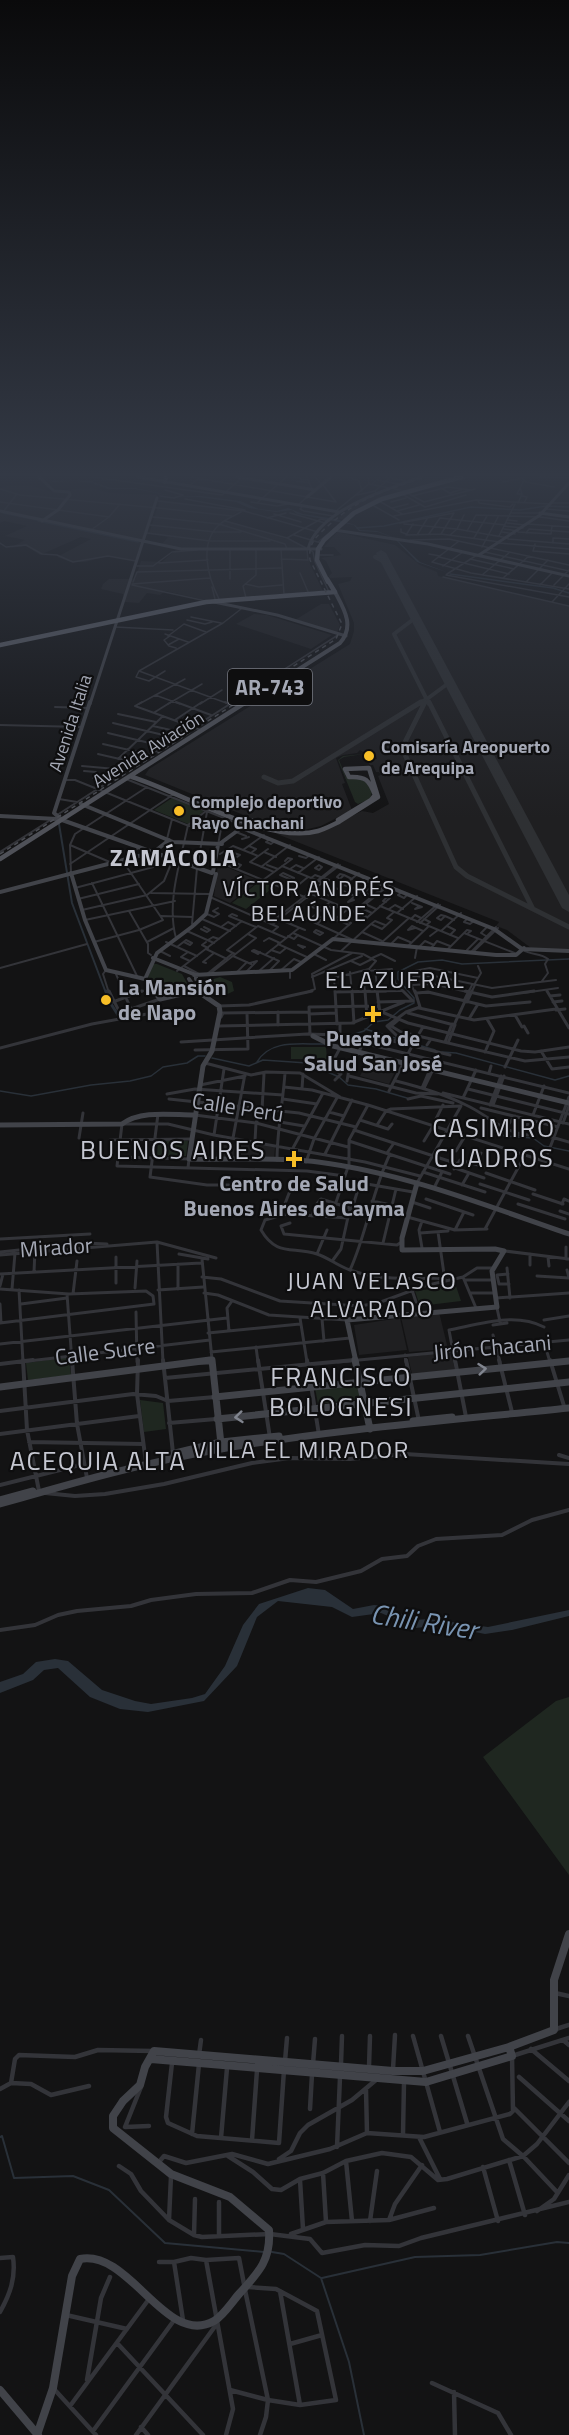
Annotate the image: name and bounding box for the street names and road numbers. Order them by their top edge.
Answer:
road number: AR-743 [228,669,312,705]
street label: Avenida Italia [42,671,98,775]
street label: Avenida Aviación [87,704,209,794]
street label: Calle Perú [190,1083,286,1131]
street label: Mirador [18,1227,94,1266]
street label: Jirón Chacani [431,1325,553,1369]
street label: Calle Sucre [53,1328,157,1374]

